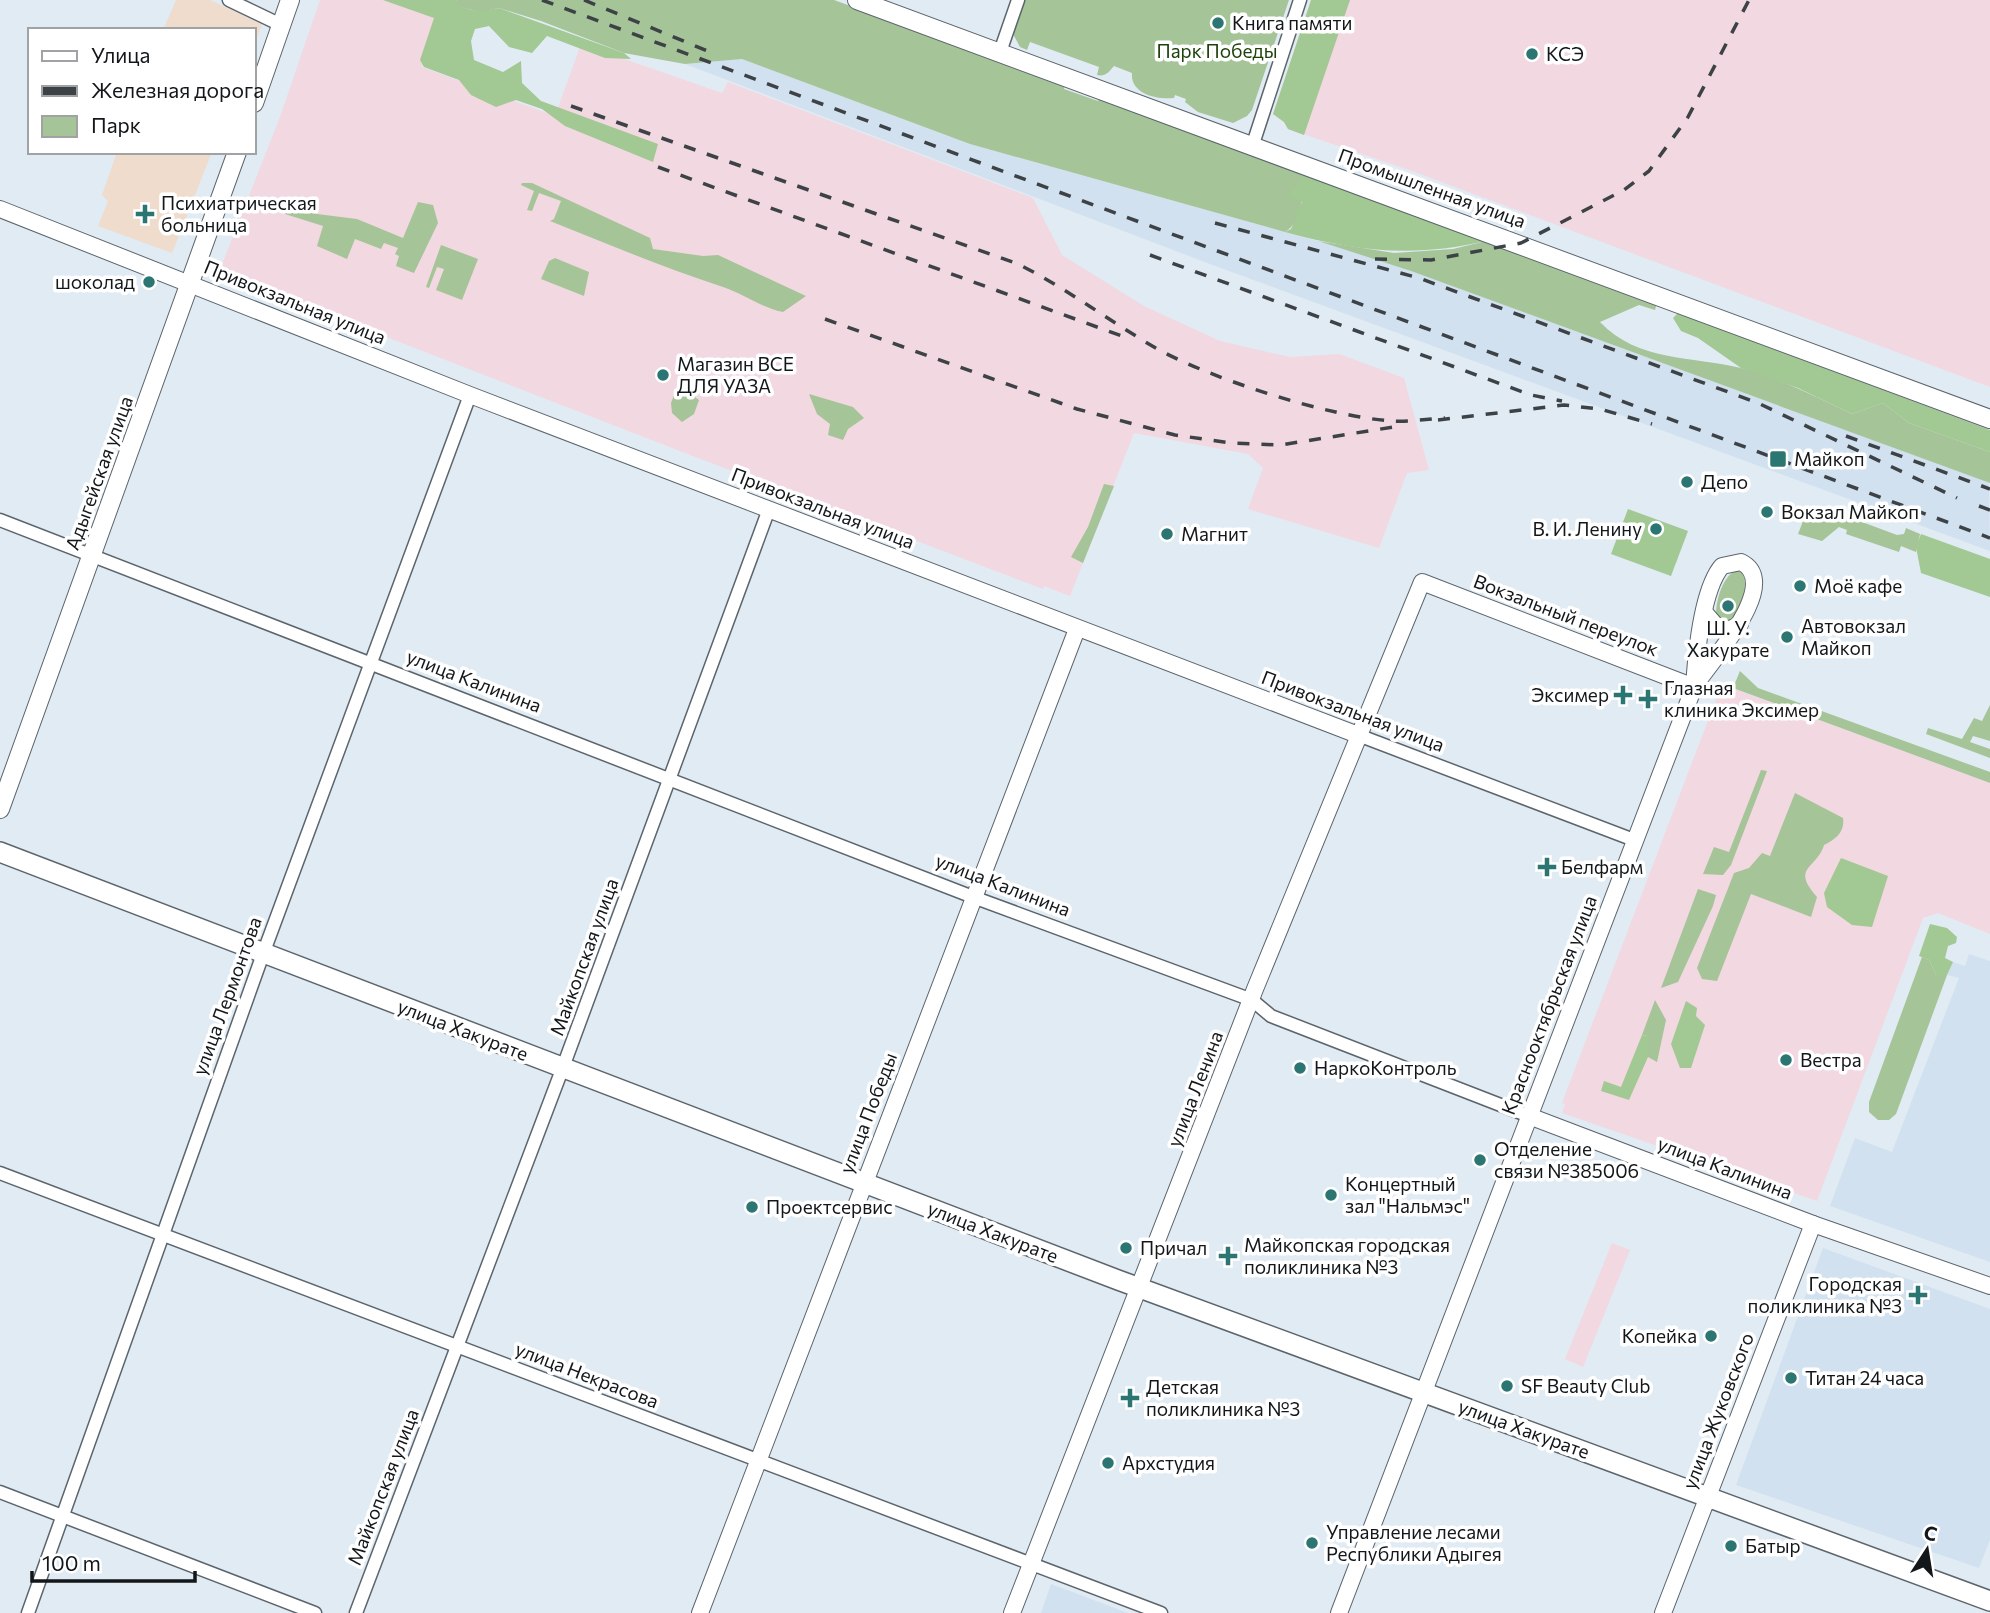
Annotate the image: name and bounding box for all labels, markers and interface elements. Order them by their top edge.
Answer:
place label: Книга памяти [1232,11,1352,34]
marker: Книга памяти [1210,15,1226,31]
legend [28,28,256,154]
park label: Парк Победы [1157,39,1277,62]
text: Улица [91,42,150,67]
place label: КСЭ [1546,42,1584,65]
marker: КСЭ [1524,46,1540,62]
text: Железная дорога [91,77,264,102]
text: Парк [91,112,141,137]
street label: Промышленная улица [1335,143,1529,232]
place label: Психиатрическая больница [161,191,317,236]
marker: Психиатрическая больница [135,204,155,224]
street label: Привокзальная улица [201,255,389,349]
place label: шоколад [55,270,135,293]
marker: шоколад [141,274,157,290]
place label: Магазин ВСЕ ДЛЯ УАЗА [677,352,794,397]
marker: Магазин ВСЕ ДЛЯ УАЗА [655,367,671,383]
street label: Адыгейская улица [60,393,137,553]
place label: Майкоп [1794,447,1865,470]
marker: Майкоп [1768,449,1788,469]
street label: Привокзальная улица [729,462,918,553]
place label: Депо [1701,470,1748,493]
marker: Депо [1679,474,1695,490]
place label: Вокзал Майкоп [1781,500,1919,523]
marker: Вокзал Майкоп [1759,504,1775,520]
place label: В. И. Ленину [1532,517,1642,540]
marker: В. И. Ленину [1648,521,1664,537]
place label: Магнит [1181,522,1248,545]
marker: Магнит [1159,526,1175,542]
street label: Вокзальный переулок [1471,569,1662,660]
place label: Моё кафе [1814,574,1902,597]
marker: Моё кафе [1792,578,1808,594]
marker: Ш. У. Хакурате [1720,598,1736,614]
place label: Автовокзал Майкоп [1801,614,1906,659]
place label: Ш. У. Хакурате [1687,616,1769,661]
marker: Автовокзал Майкоп [1779,629,1795,645]
street label: улица Калинина [404,644,545,717]
street label: Привокзальная улица [1259,665,1448,756]
place label: Глазная клиника Эксимер [1664,676,1819,721]
place label: Эксимер [1531,683,1609,706]
marker: Эксимер [1615,687,1631,703]
marker: Глазная клиника Эксимер [1638,689,1658,709]
street label: улица Калинина [933,848,1074,921]
place label: Белфарм [1561,855,1643,878]
marker: Белфарм [1539,859,1555,875]
street label: Майкопская улица [544,875,623,1039]
street label: Краснооктябрьская улица [1496,892,1601,1118]
street label: улица Лермонтова [187,914,266,1078]
street label: улица Хакурате [395,994,532,1065]
street label: улица Ленина [1162,1028,1227,1150]
place label: Вестра [1800,1048,1862,1071]
street label: улица Победы [834,1049,901,1177]
marker: Вестра [1778,1052,1794,1068]
place label: НаркоКонтроль [1314,1056,1457,1079]
marker: НаркоКонтроль [1292,1060,1308,1076]
street label: улица Калинина [1655,1131,1796,1204]
place label: Отделение связи №385006 [1494,1137,1639,1182]
marker: Отделение связи №385006 [1472,1152,1488,1168]
place label: Концертный зал "Нальмэс" [1345,1172,1470,1217]
marker: Концертный зал "Нальмэс" [1323,1187,1339,1203]
place label: Проектсервис [766,1195,893,1218]
street label: улица Хакурате [925,1196,1062,1267]
marker: Проектсервис [744,1199,760,1215]
place label: Майкопская городская поликлиника №3 [1244,1233,1450,1278]
place label: Причал [1140,1236,1207,1259]
marker: Причал [1118,1240,1134,1256]
marker: Майкопская городская поликлиника №3 [1218,1246,1238,1266]
place label: Городская поликлиника №3 [1748,1272,1902,1317]
marker: Городская поликлиника №3 [1908,1285,1928,1305]
place label: Копейка [1622,1324,1697,1347]
marker: Копейка [1703,1328,1719,1344]
street label: улица Жуковского [1677,1329,1758,1492]
street label: улица Некрасова [512,1337,662,1412]
place label: Титан 24 часа [1805,1366,1924,1389]
marker: Титан 24 часа [1783,1370,1799,1386]
place label: SF Beauty Club [1521,1374,1650,1397]
place label: Детская поликлиника №3 [1146,1375,1300,1420]
marker: SF Beauty Club [1499,1378,1515,1394]
marker: Детская поликлиника №3 [1120,1388,1140,1408]
street label: улица Хакурате [1455,1394,1593,1463]
street label: Майкопская улица [342,1405,423,1568]
place label: Архстудия [1122,1451,1215,1474]
marker: Архстудия [1100,1455,1116,1471]
north arrow [1892,1515,1962,1585]
place label: Управление лесами Республики Адыгея [1326,1520,1502,1565]
text: С [1922,1520,1939,1545]
place label: Батыр [1745,1534,1801,1557]
marker: Управление лесами Республики Адыгея [1304,1535,1320,1551]
marker: Батыр [1723,1538,1739,1554]
scale bar [32,1540,194,1584]
text: 100 m [42,1550,101,1575]

